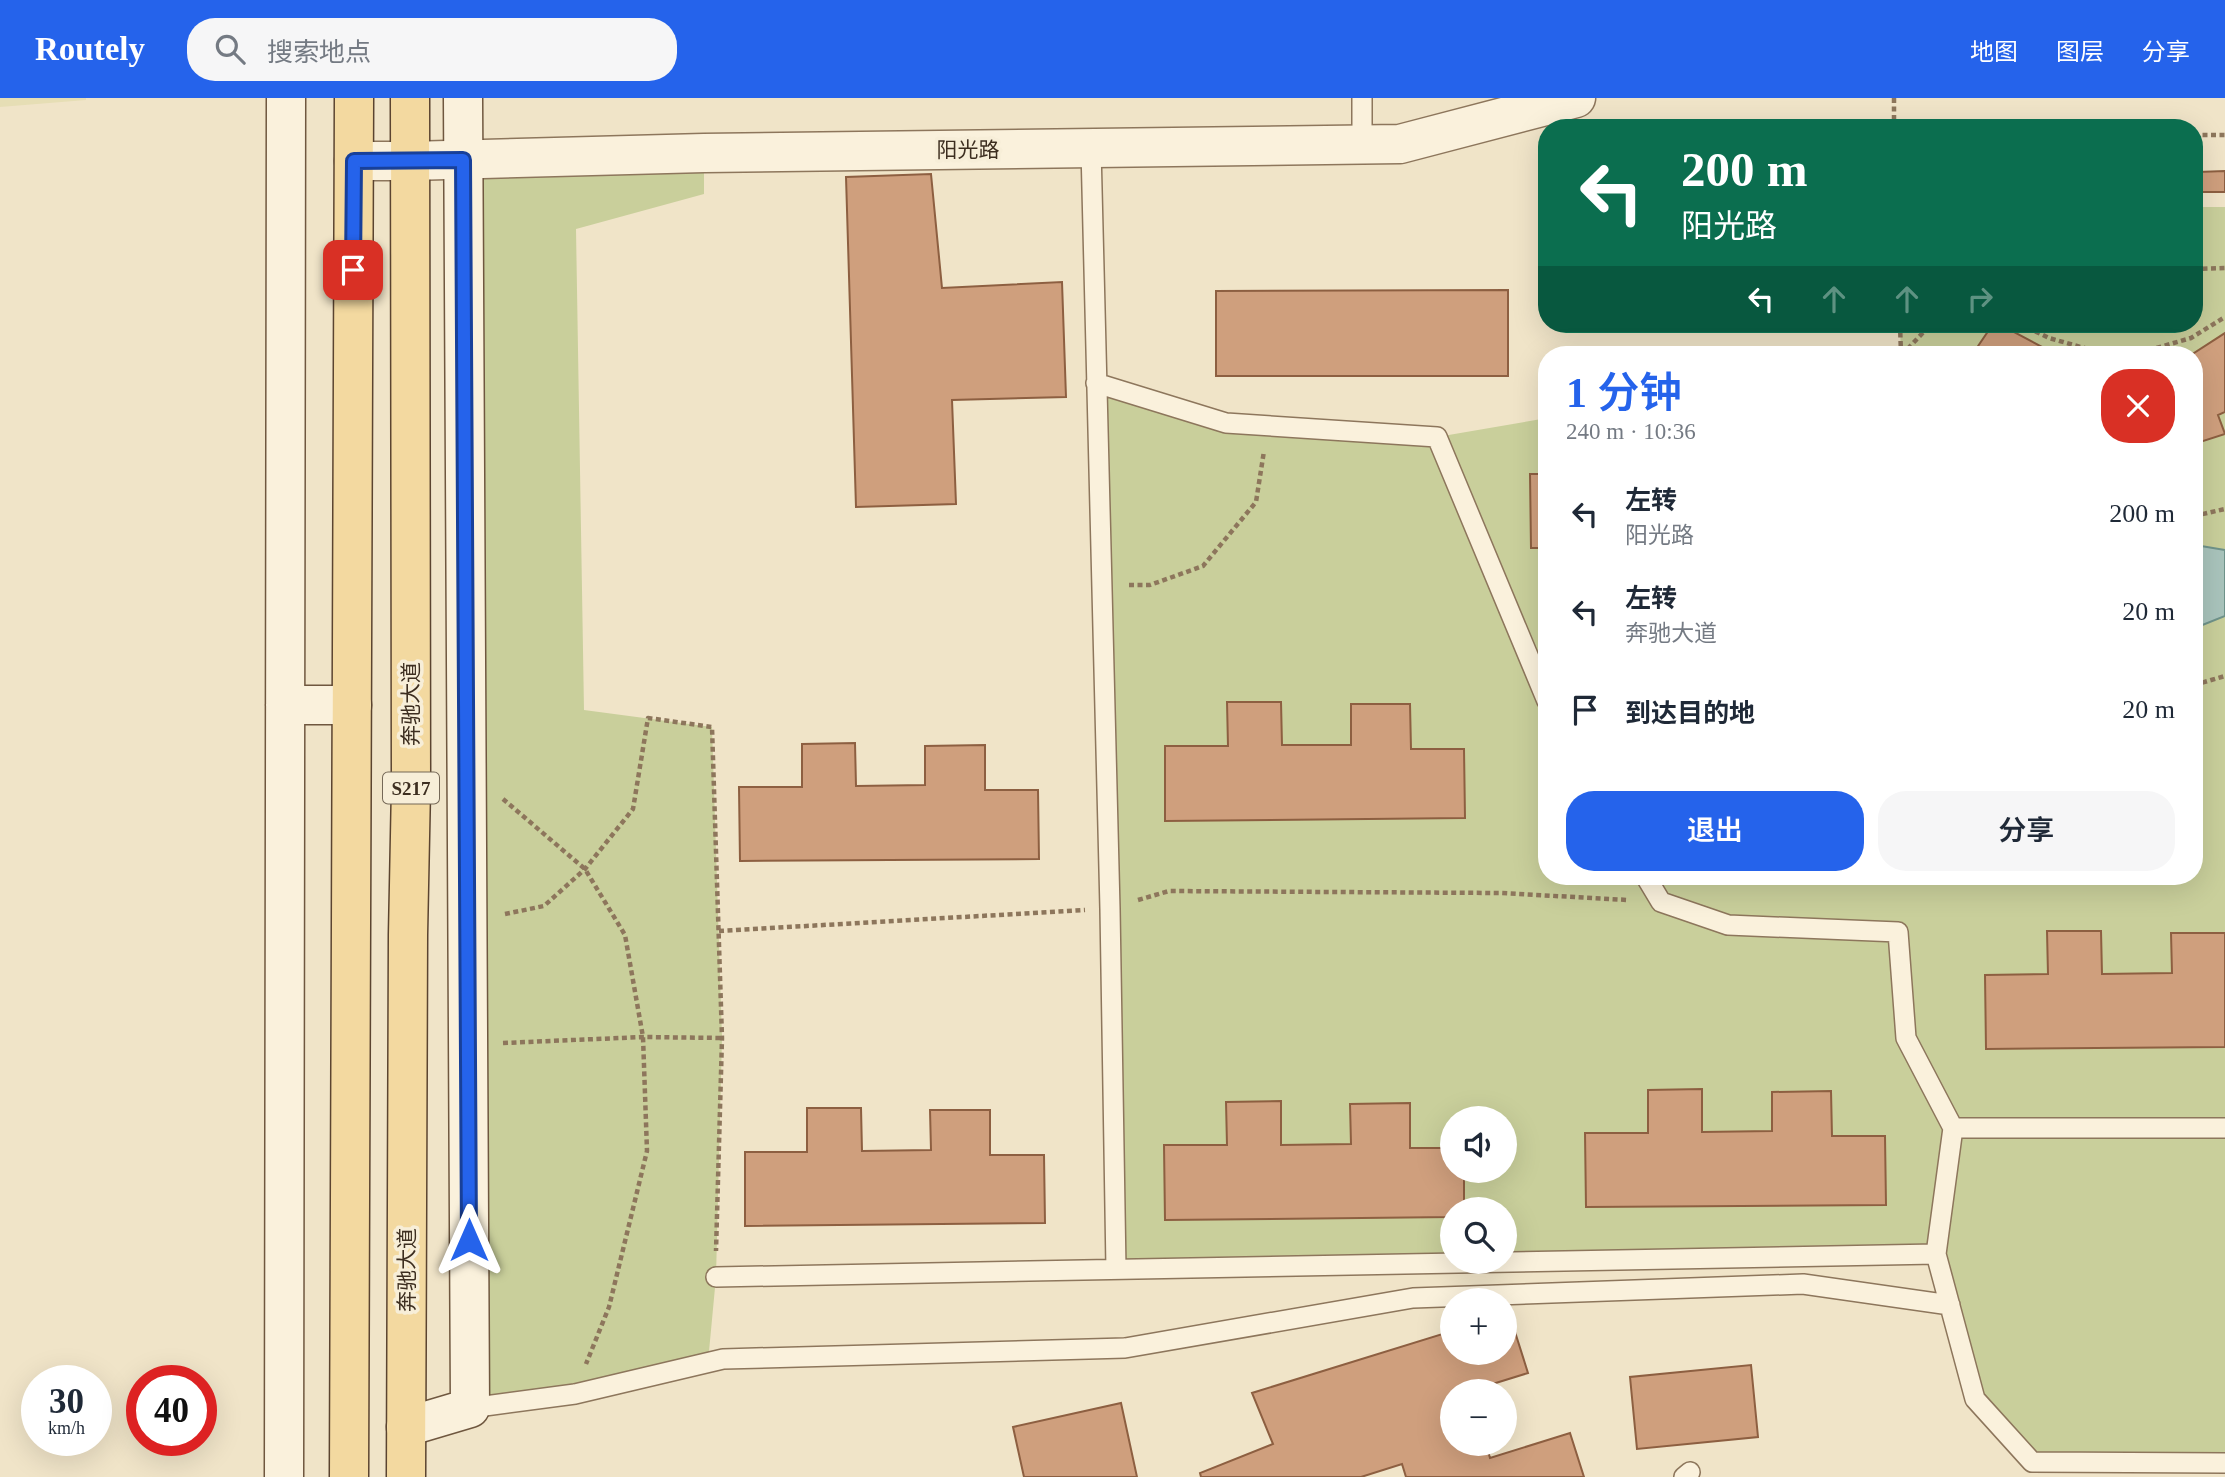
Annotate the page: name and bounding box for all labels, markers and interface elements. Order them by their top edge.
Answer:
search box [187,18,677,81]
icon: search [211,30,249,68]
text: Routely [35,31,145,67]
text: 搜索地点 [267,38,371,67]
text: 地图 [1970,39,2018,65]
text: 图层 [2056,39,2104,65]
text: 分享 [2142,39,2190,65]
street label: 阳光路 [937,138,1000,162]
text: 200 m [1681,142,1808,197]
icon: left [1566,147,1657,238]
text: 阳光路 [1681,208,1777,244]
pin [323,240,383,300]
icon: arrive [334,251,372,289]
icon: left [1742,280,1780,318]
icon: ahead [1815,280,1853,318]
icon: ahead [1888,280,1926,318]
icon: right [1961,280,1999,318]
button: close [2101,369,2175,443]
text: 1 分钟 [1566,370,1682,416]
text: 240 m · 10:36 [1566,419,1696,444]
text: 左转 [1625,486,1677,515]
icon: left [1566,495,1604,533]
text: 200 m [2109,499,2175,528]
text: 阳光路 [1625,523,1694,548]
text: 左转 [1625,584,1677,613]
icon: left [1566,593,1604,631]
text: 20 m [2122,597,2175,626]
text: 奔驰大道 [1625,621,1717,646]
street label: 奔驰大道 [399,662,423,746]
icon: arrive [1566,691,1604,729]
text: 20 m [2122,695,2175,724]
text: 到达目的地 [1625,699,1755,728]
road number: S217 [383,772,439,804]
button: 退出 [1566,791,1864,871]
button: 分享 [1878,791,2175,871]
map controls [1440,1106,1517,1456]
button: sound [1440,1106,1517,1183]
button: search [1440,1197,1517,1274]
position arrow [432,1203,506,1277]
street label: 奔驰大道 [395,1228,419,1312]
button: + [1440,1288,1517,1365]
speed limit sign: 40 [126,1365,217,1456]
button: − [1440,1379,1517,1456]
text: 30 [49,1382,84,1421]
text: km/h [48,1418,85,1438]

